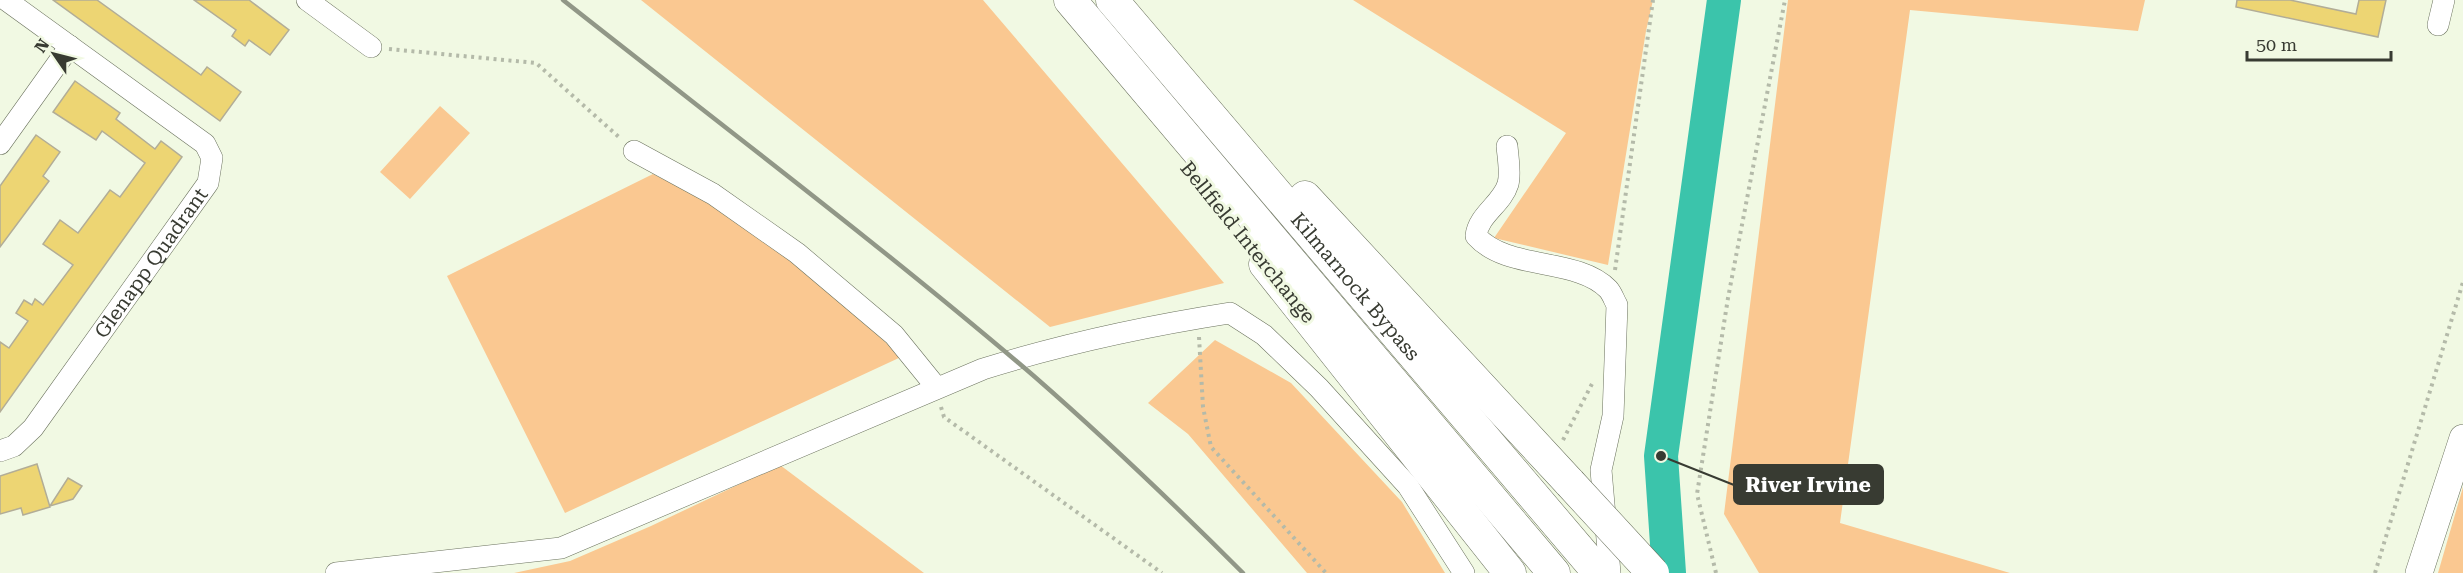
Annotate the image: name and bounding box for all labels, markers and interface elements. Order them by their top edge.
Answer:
north arrow [24,24,84,84]
scale bar [2247,24,2391,62]
text: 50 m [2256,34,2297,55]
text: N [31,35,53,56]
street label: Bellfield Interchange [1175,156,1321,328]
street label: Glenapp Quadrant [89,183,213,343]
street label: Kilmarnock Bypass [1286,208,1425,365]
callout: River Irvine [1734,465,1883,504]
text: River Irvine [1745,473,1871,497]

